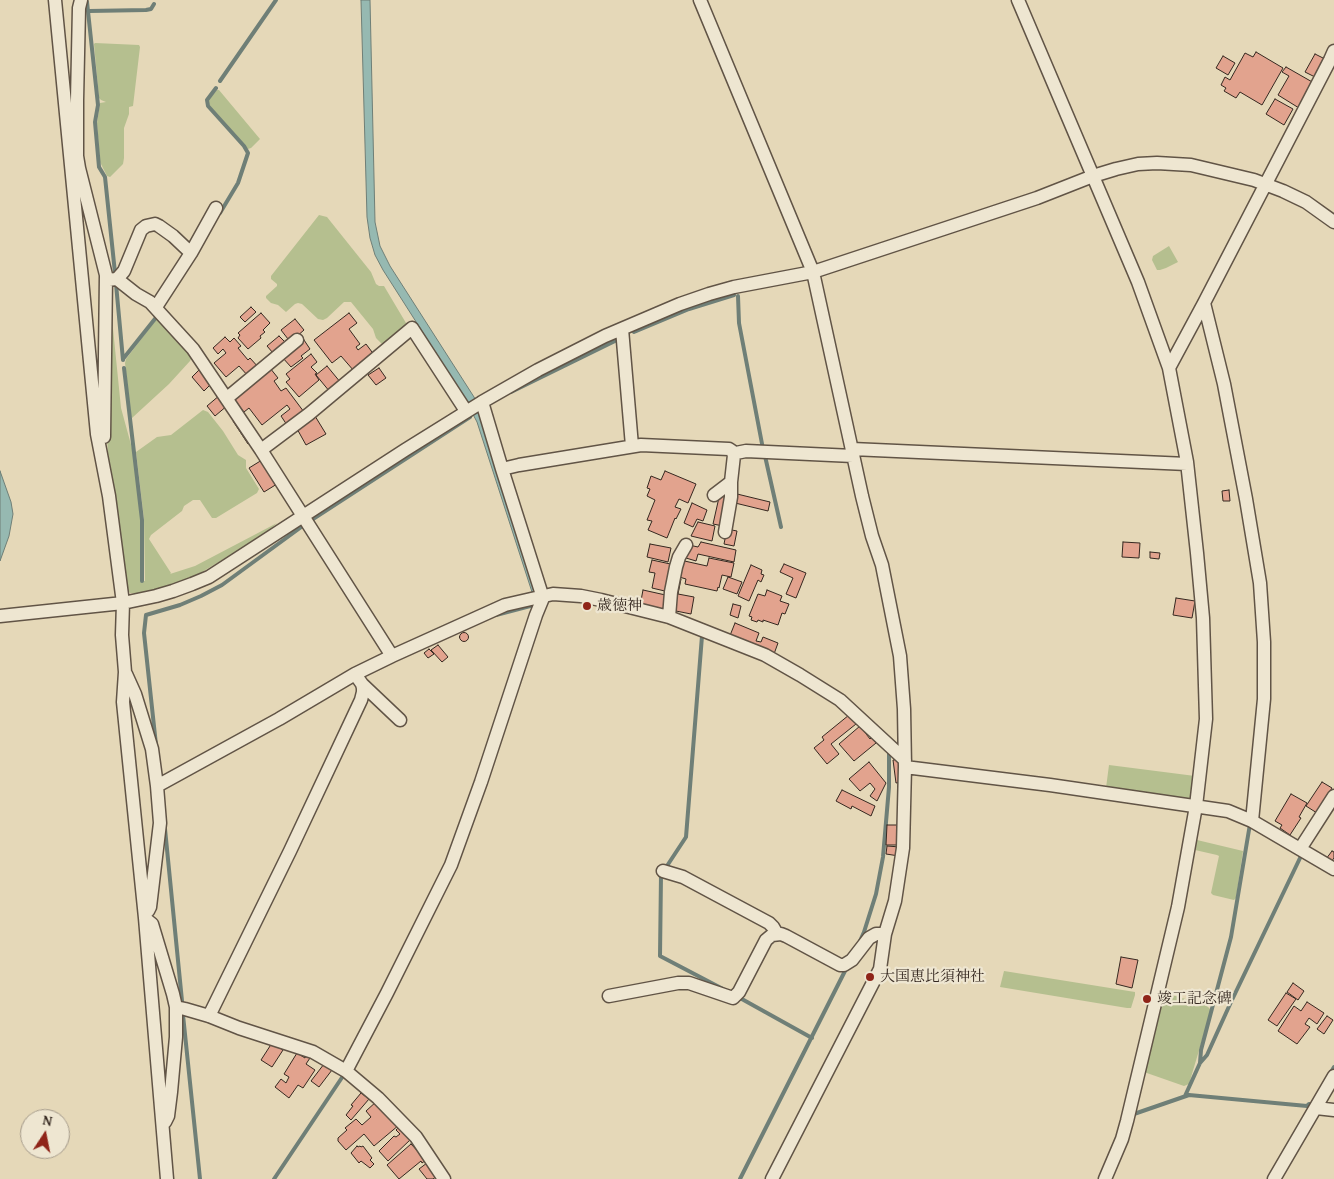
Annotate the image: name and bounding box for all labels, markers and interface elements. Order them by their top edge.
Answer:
place label: 歳徳神 [597,597,642,615]
marker: 歳徳神 [581,600,593,612]
place label: 大国恵比須神社 [880,968,985,986]
marker: 大国恵比須神社 [864,971,876,983]
place label: 竣工記念碑 [1157,990,1232,1008]
marker: 竣工記念碑 [1141,993,1153,1005]
north arrow [20,1109,70,1159]
text: N [41,1110,54,1131]

